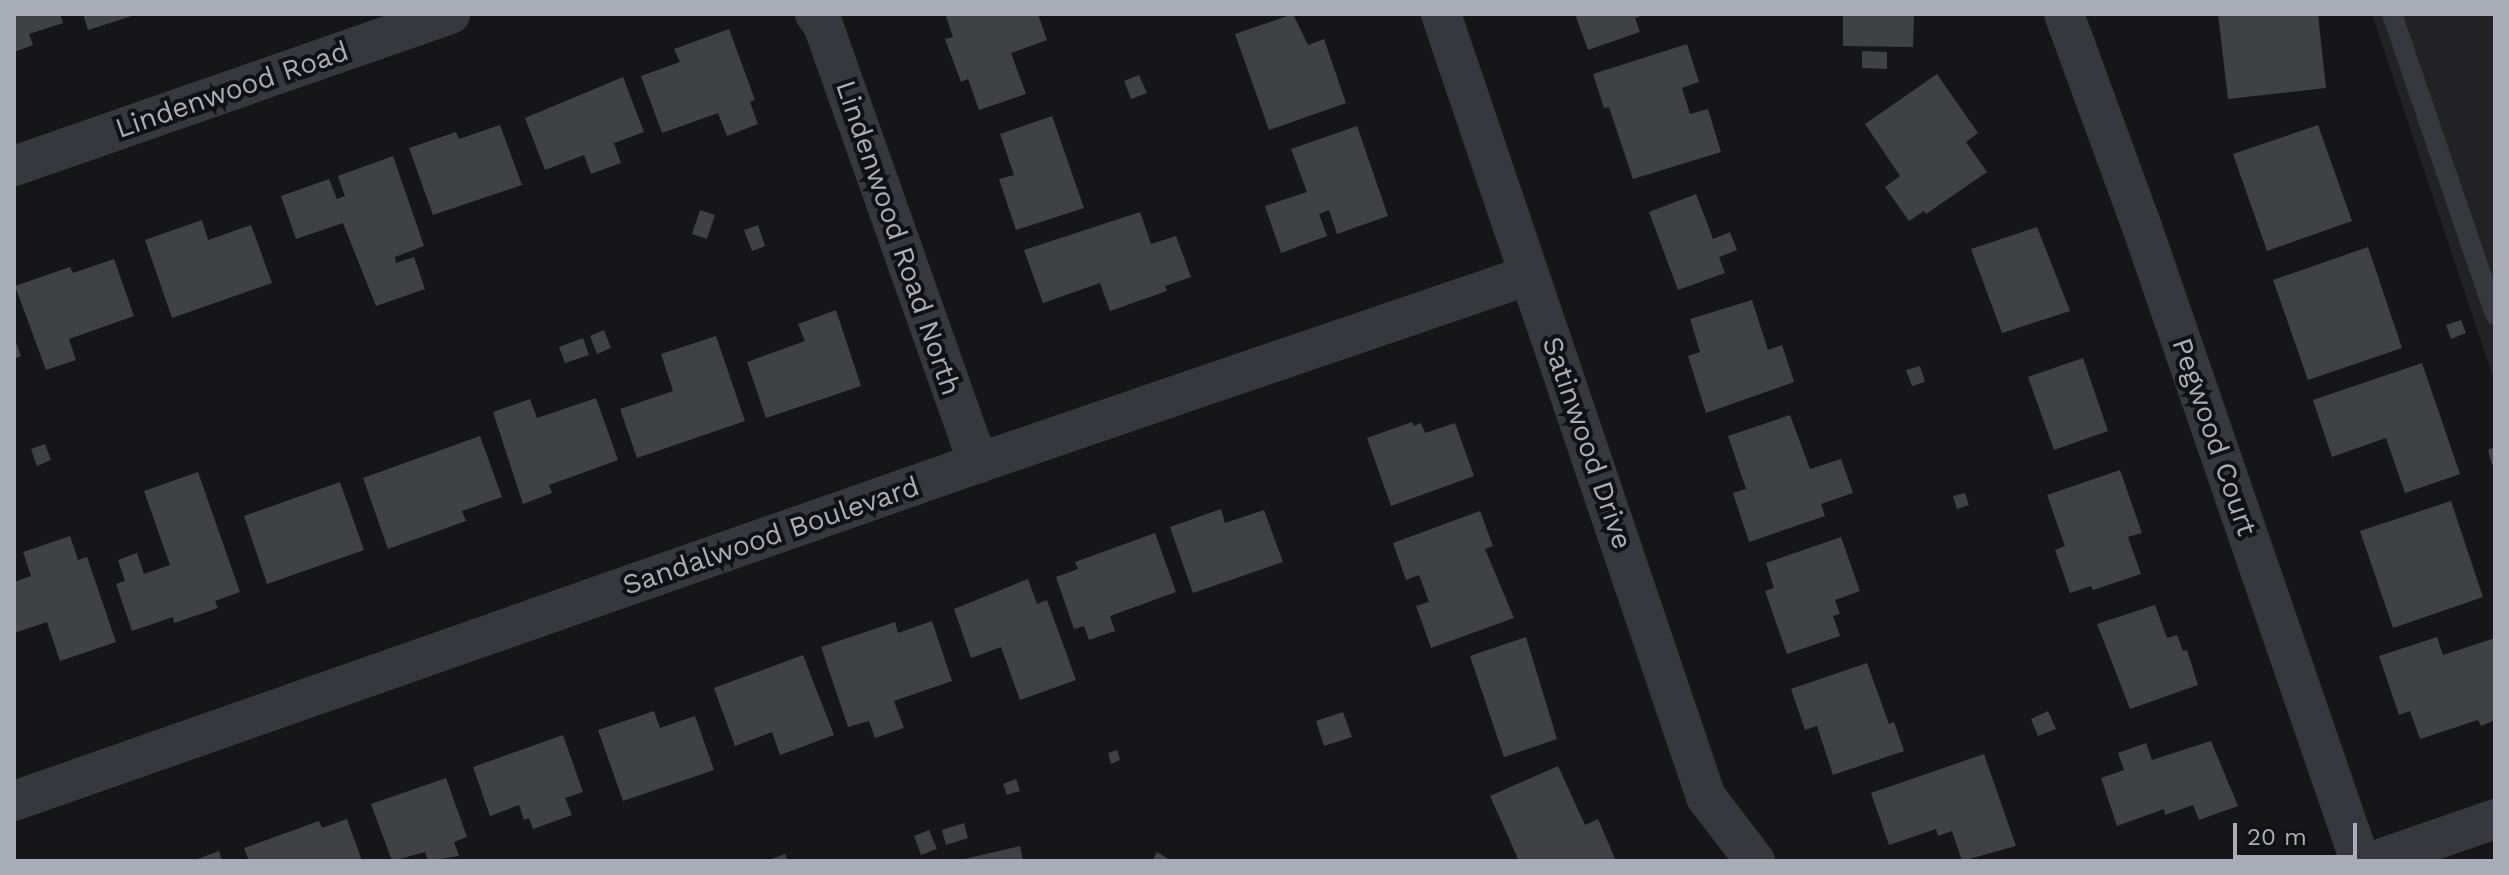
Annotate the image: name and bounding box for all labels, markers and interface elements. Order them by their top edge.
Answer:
street label: Lindenwood Road [111,34,353,146]
street label: Lindenwood Road North [828,76,968,400]
street label: Satinwood Drive [1535,332,1639,554]
street label: Pegwood Court [2164,334,2264,540]
street label: Sandalwood Boulevard [618,469,924,603]
scale bar [2237,807,2361,857]
text: 20 m [2247,823,2307,851]

